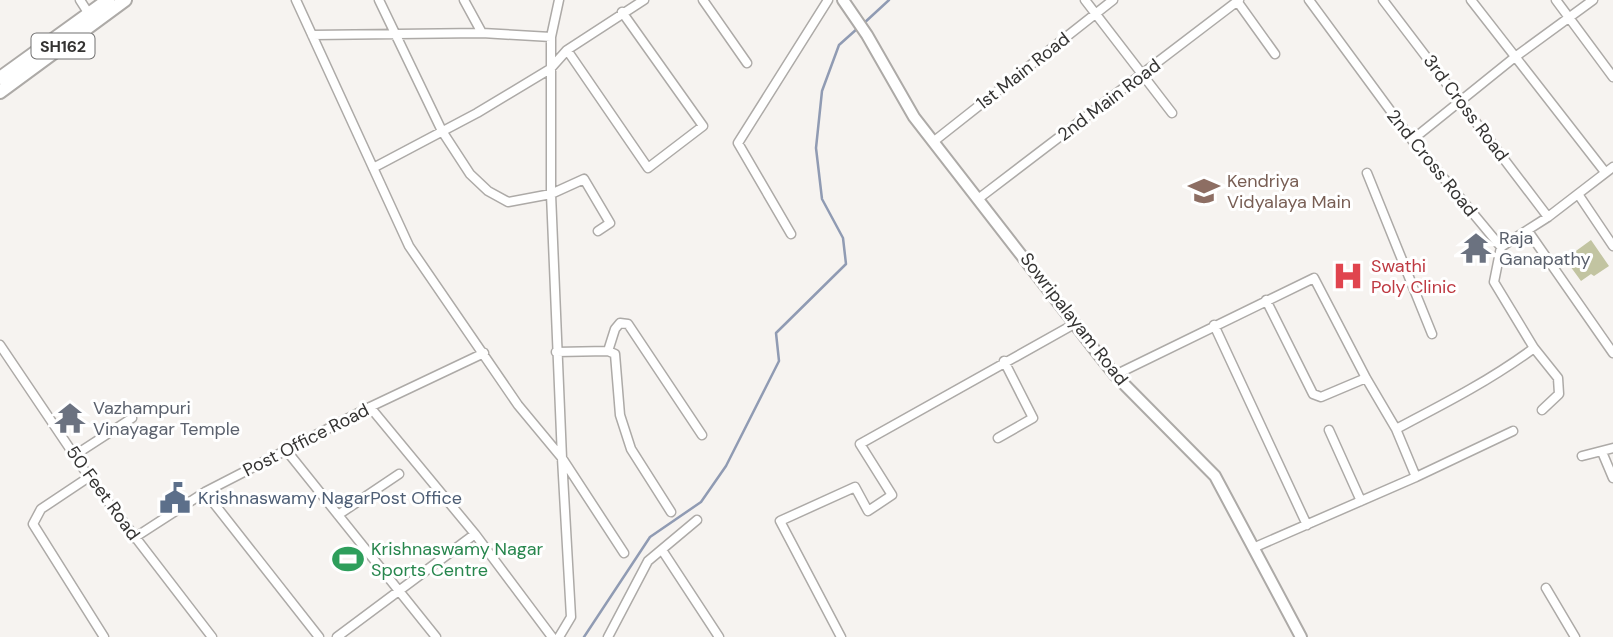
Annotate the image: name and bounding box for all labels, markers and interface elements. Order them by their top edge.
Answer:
street label: 1st Main Road [971,27,1075,115]
road number: SH162 [32,34,94,58]
street label: 3rd Cross Road [1418,50,1514,166]
street label: 2nd Main Road [1053,53,1165,147]
street label: 2nd Cross Road [1381,104,1483,222]
place label: Kendriya Vidyalaya Main [1227,169,1351,214]
school or university icon: Kendriya Vidyalaya Main [1187,174,1221,208]
place label: Raja Ganapathy [1499,226,1591,271]
temple icon: Raja Ganapathy [1459,231,1493,265]
street label: Sowripalayam Road [1015,248,1133,390]
place label: Swathi Poly Clinic [1371,254,1457,299]
hospital icon: Swathi Poly Clinic [1331,259,1365,293]
place label: Vazhampuri Vinayagar Temple [93,396,240,441]
street label: Post Office Road [239,398,373,482]
temple icon: Vazhampuri Vinayagar Temple [53,401,87,435]
street label: 50 Feet Road [61,441,145,545]
public building icon: Krishnaswamy NagarPost Office [158,481,192,515]
place label: Krishnaswamy NagarPost Office [198,486,462,510]
place label: Krishnaswamy Nagar Sports Centre [371,537,544,582]
sports icon: Krishnaswamy Nagar Sports Centre [331,542,365,576]

